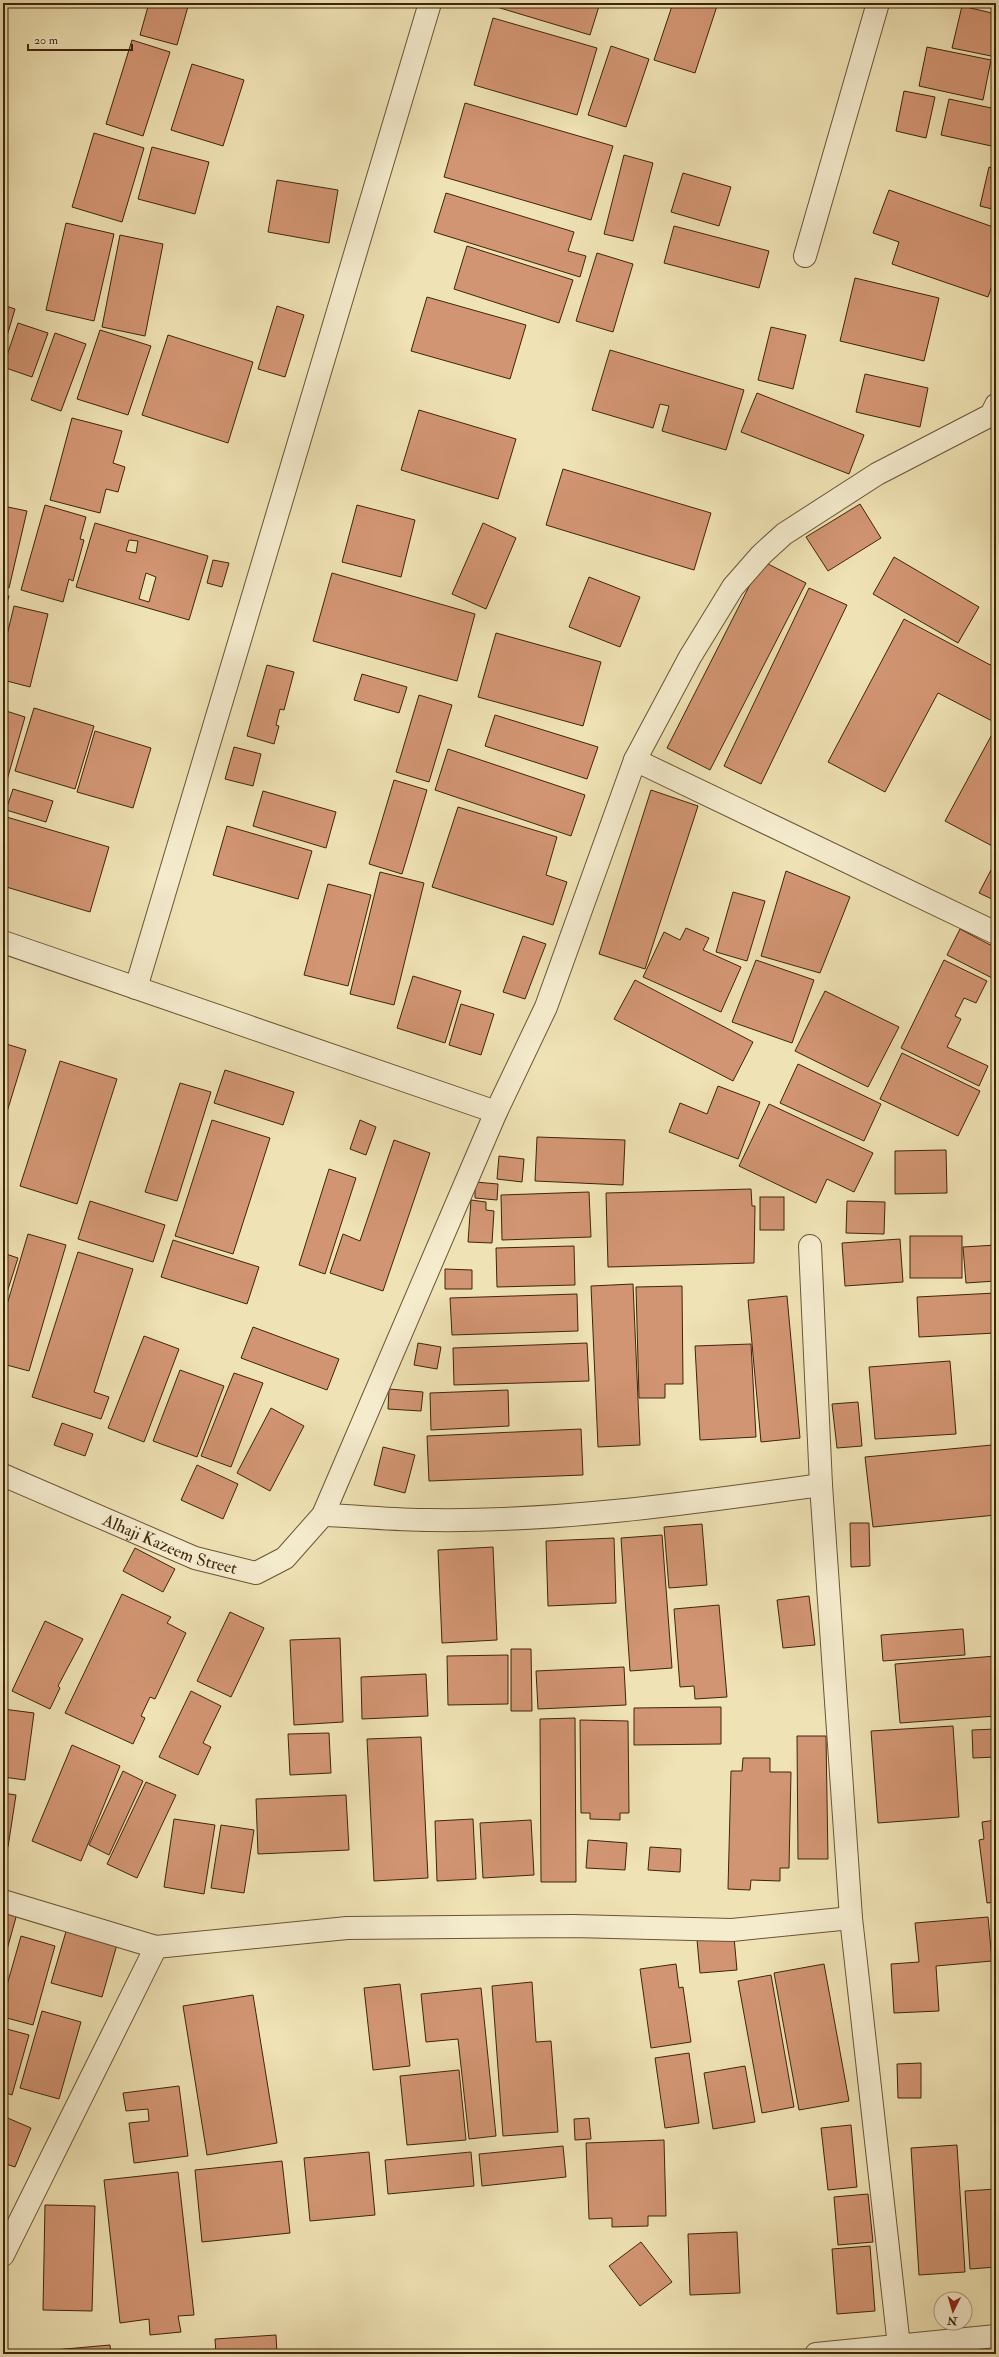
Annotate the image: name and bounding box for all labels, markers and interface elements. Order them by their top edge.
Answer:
scale bar [28,26,132,52]
text: 20 m [34,33,59,48]
street label: Alhaji Kazeem Street [99,1509,240,1579]
north arrow [933,2291,973,2331]
text: N [946,2313,959,2327]

